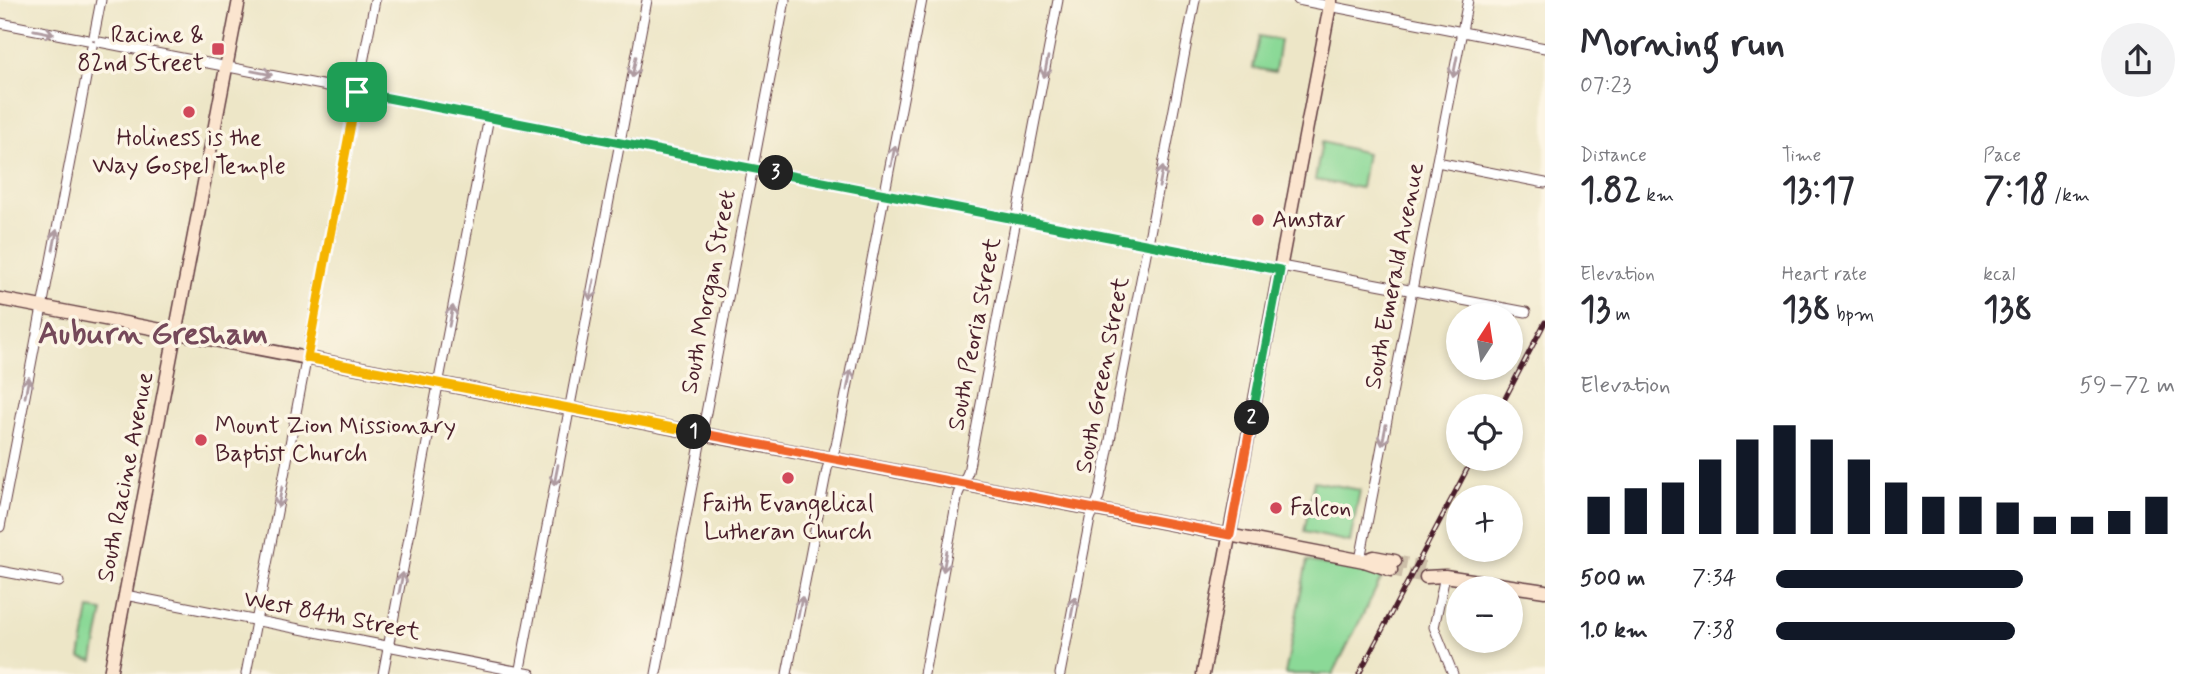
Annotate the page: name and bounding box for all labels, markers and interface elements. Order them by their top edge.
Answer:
place label: Racine & 82nd Street [77,20,204,79]
text: Morning run [1580,20,1785,69]
button: share [2101,23,2175,97]
one-way arrow [32,25,55,39]
marker: Racine & 82nd Street [210,41,226,57]
one-way arrow [627,55,641,78]
one-way arrow [1038,55,1052,78]
one-way arrow [1448,55,1462,78]
pin [327,62,387,122]
one-way arrow [250,67,273,81]
text: 07:23 [1580,71,1632,101]
icon: arrive [338,73,376,111]
marker: Holiness is the Way Gospel Temple [181,104,197,120]
place label: Holiness is the Way Gospel Temple [92,123,286,182]
text: Distance [1580,143,1647,168]
text: Time [1782,143,1821,168]
text: Pace [1983,143,2021,168]
one-way arrow [887,145,900,168]
pin: 3 [758,156,794,190]
text: 3 [771,160,780,185]
street label: South Emerald Avenue [1358,160,1432,392]
one-way arrow [1155,166,1168,189]
text: 1.82 [1580,168,1641,214]
text: 13:17 [1782,168,1855,214]
text: 7:18 [1983,168,2049,214]
text: km [1641,183,1674,208]
text: /km [2049,183,2090,208]
street label: South Morgan Street [674,187,746,397]
place label: Amstar [1272,205,1346,236]
marker: Amstar [1250,212,1266,228]
one-way arrow [49,229,62,252]
street label: South Peoria Street [941,235,1009,433]
text: Elevation [1580,262,1655,287]
text: Heart rate [1782,262,1867,287]
text: kcal [1983,262,2015,287]
street label: South Green Street [1069,274,1137,476]
one-way arrow [584,279,598,301]
text: 13 [1580,287,1610,333]
text: 138 [1782,287,1831,333]
text: 138 [1983,287,2033,333]
text: m [1610,302,1631,327]
text: bpm [1831,302,1874,327]
north arrow [1446,303,1522,380]
map controls [1446,303,1523,653]
one-way arrow [445,305,459,328]
district label: Auburn Gresham [38,313,268,355]
street label: South Racine Avenue [90,369,162,585]
one-way arrow [843,369,857,392]
text: Elevation [1580,371,1671,401]
text: 59–72 m [2079,371,2175,401]
one-way arrow [20,376,34,399]
button: locate [1446,394,1523,471]
pin: 2 [1234,400,1270,436]
text: 2 [1247,405,1256,430]
place label: Mount Zion Missionary Baptist Church [215,411,456,470]
pin: 1 [676,414,712,450]
text: 1 [689,419,698,444]
one-way arrow [1377,423,1391,446]
marker: Mount Zion Missionary Baptist Church [193,432,209,448]
one-way arrow [549,463,563,486]
marker: Faith Evangelical Lutheran Church [780,470,796,486]
one-way arrow [272,485,286,508]
button: + [1446,485,1523,562]
place label: Faith Evangelical Lutheran Church [702,489,874,548]
place label: Falcon [1290,493,1351,524]
marker: Falcon [1268,500,1284,516]
one-way arrow [938,549,951,572]
text: 500 m [1580,564,1645,594]
text: 7:34 [1692,564,1736,594]
one-way arrow [394,572,408,595]
button: − [1446,576,1523,653]
street label: West 84th Street [241,584,423,648]
one-way arrow [794,596,807,619]
one-way arrow [1067,596,1080,619]
text: 1.0 km [1580,616,1648,646]
text: 7:38 [1692,616,1735,646]

